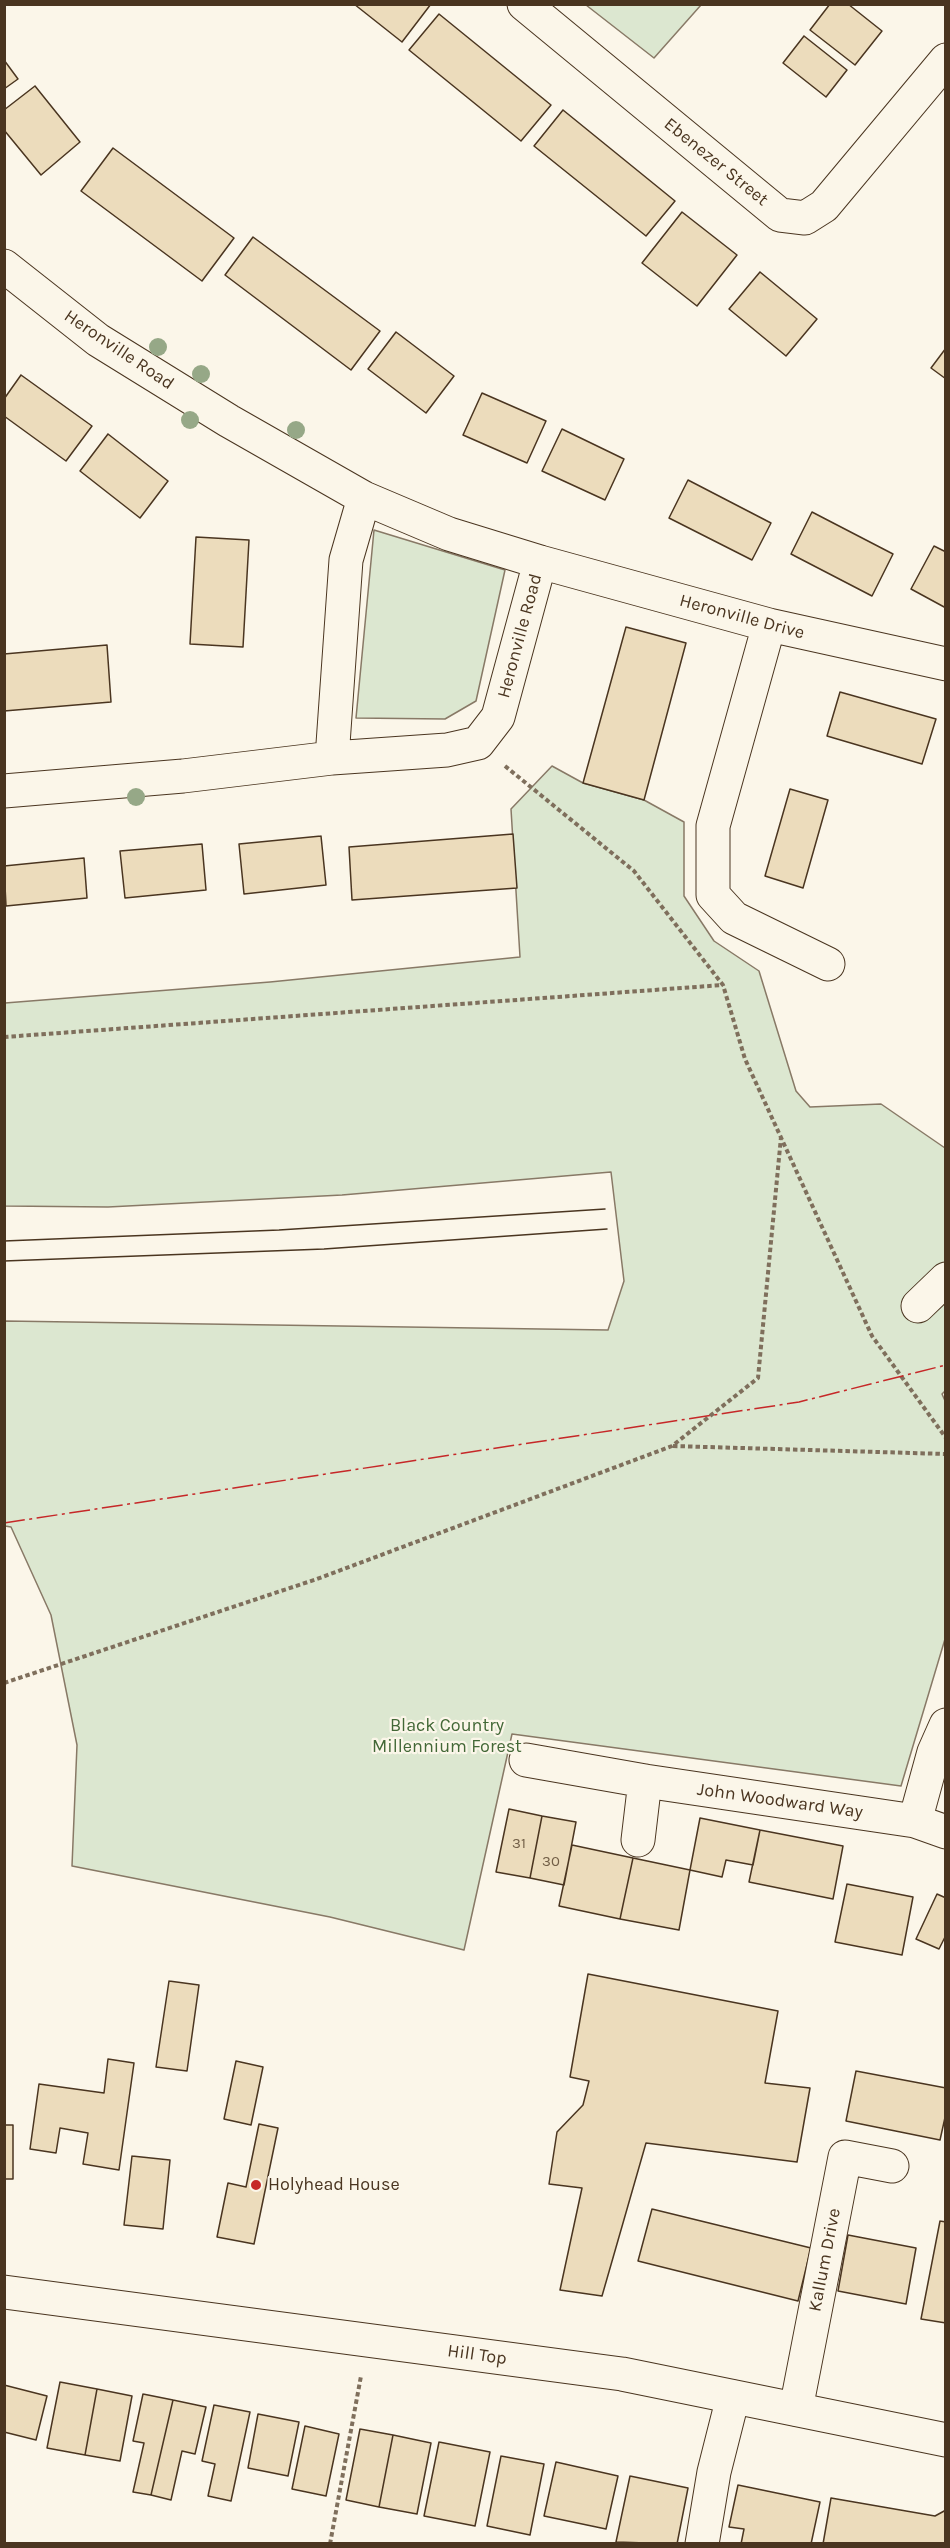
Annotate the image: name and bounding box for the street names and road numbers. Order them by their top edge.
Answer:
street label: Ebenezer Street [659,113,773,211]
street label: Heronville Road [60,305,178,395]
street label: Heronville Road [493,571,547,701]
street label: Heronville Drive [677,590,807,644]
street label: John Woodward Way [696,1779,864,1823]
street label: Kallum Drive [804,2206,846,2314]
street label: Hill Top [446,2340,508,2370]

